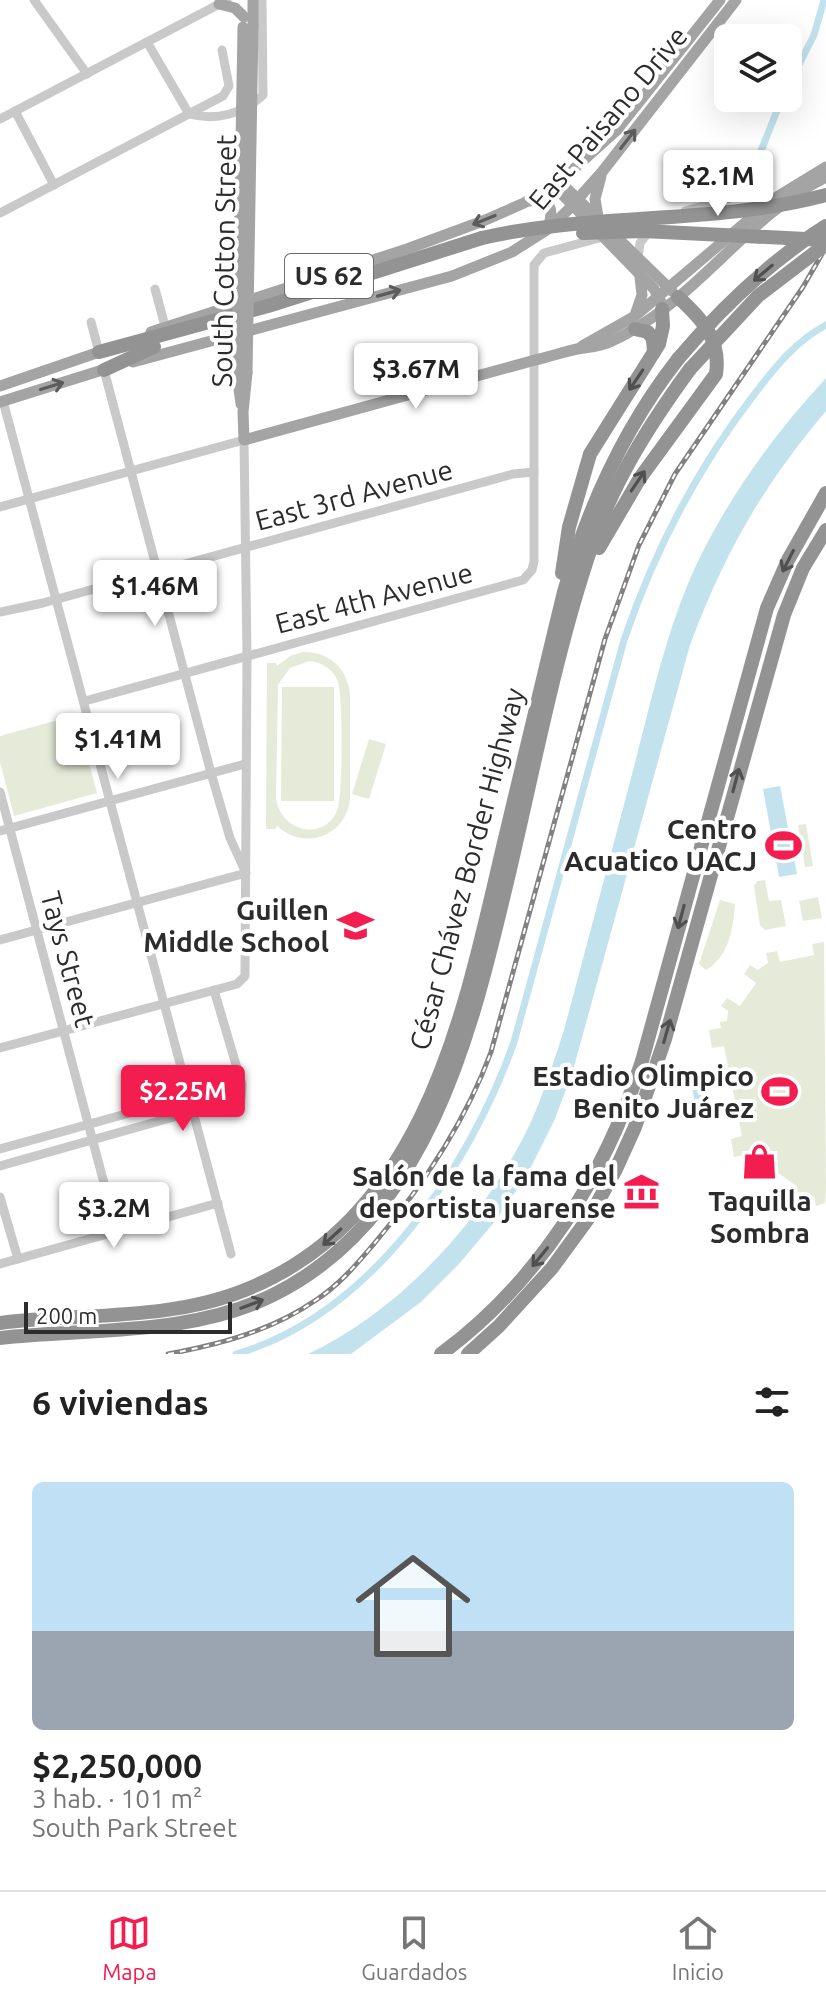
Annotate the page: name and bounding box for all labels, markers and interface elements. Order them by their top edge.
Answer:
street label: East Paisano Drive [522,20,693,215]
map controls [714,24,802,112]
button: layers [714,24,802,112]
one-way arrow [619,129,637,150]
street label: South Cotton Street [206,134,241,388]
pin: $2.1M [662,150,774,218]
text: $2.1M [681,161,755,190]
one-way arrow [472,214,497,229]
road number: US 62 [285,254,373,298]
one-way arrow [754,264,774,282]
one-way arrow [376,284,402,299]
pin: $3.67M [351,343,481,411]
text: $3.67M [372,354,460,383]
one-way arrow [628,369,644,391]
one-way arrow [39,378,64,392]
street label: East 3rd Avenue [252,453,456,536]
one-way arrow [630,471,647,493]
one-way arrow [780,549,795,573]
street label: East 4th Avenue [272,556,476,639]
pin: $1.46M [90,560,220,628]
text: $1.46M [111,571,199,600]
street label: César Chávez Border Highway [403,684,530,1053]
pin: $1.41M [53,713,183,781]
text: $1.41M [74,724,162,753]
one-way arrow [729,768,744,794]
place label: Centro Acuatico UACJ [564,813,757,876]
sports icon: Centro Acuatico UACJ [764,826,802,864]
street label: Tays Street [36,888,101,1030]
place label: Guillen Middle School [143,894,329,957]
one-way arrow [673,903,688,929]
school or university icon: Guillen Middle School [336,907,374,945]
one-way arrow [660,1018,675,1044]
place label: Estadio Olimpico Benito Juárez [532,1060,754,1123]
pin: $2.25M [118,1065,248,1133]
sports icon: Estadio Olimpico Benito Juárez [761,1073,799,1111]
text: $2.25M [139,1076,227,1105]
shop icon: Taquilla Sombra [741,1142,779,1180]
place label: Salón de la fama del deportista juarense [352,1160,616,1223]
museum icon: Salón de la fama del deportista juarense [623,1173,661,1211]
pin: $3.2M [58,1182,170,1250]
place label: Taquilla Sombra [708,1185,812,1248]
text: $3.2M [77,1193,151,1222]
one-way arrow [323,1227,343,1245]
one-way arrow [531,1246,548,1267]
one-way arrow [239,1296,264,1310]
scale bar [24,1298,232,1334]
text: 200 m [36,1303,97,1328]
icon: filters [750,1380,794,1424]
text: 6 viviendas [32,1383,208,1421]
icon: home [341,1534,485,1678]
text: $2,250,000 [32,1746,202,1784]
text: 3 hab. · 101 m² [32,1784,202,1813]
text: South Park Street [32,1813,237,1842]
tab: Mapa [102,1911,157,1984]
tab: Guardados [361,1911,467,1984]
tab: Inicio [672,1911,724,1984]

